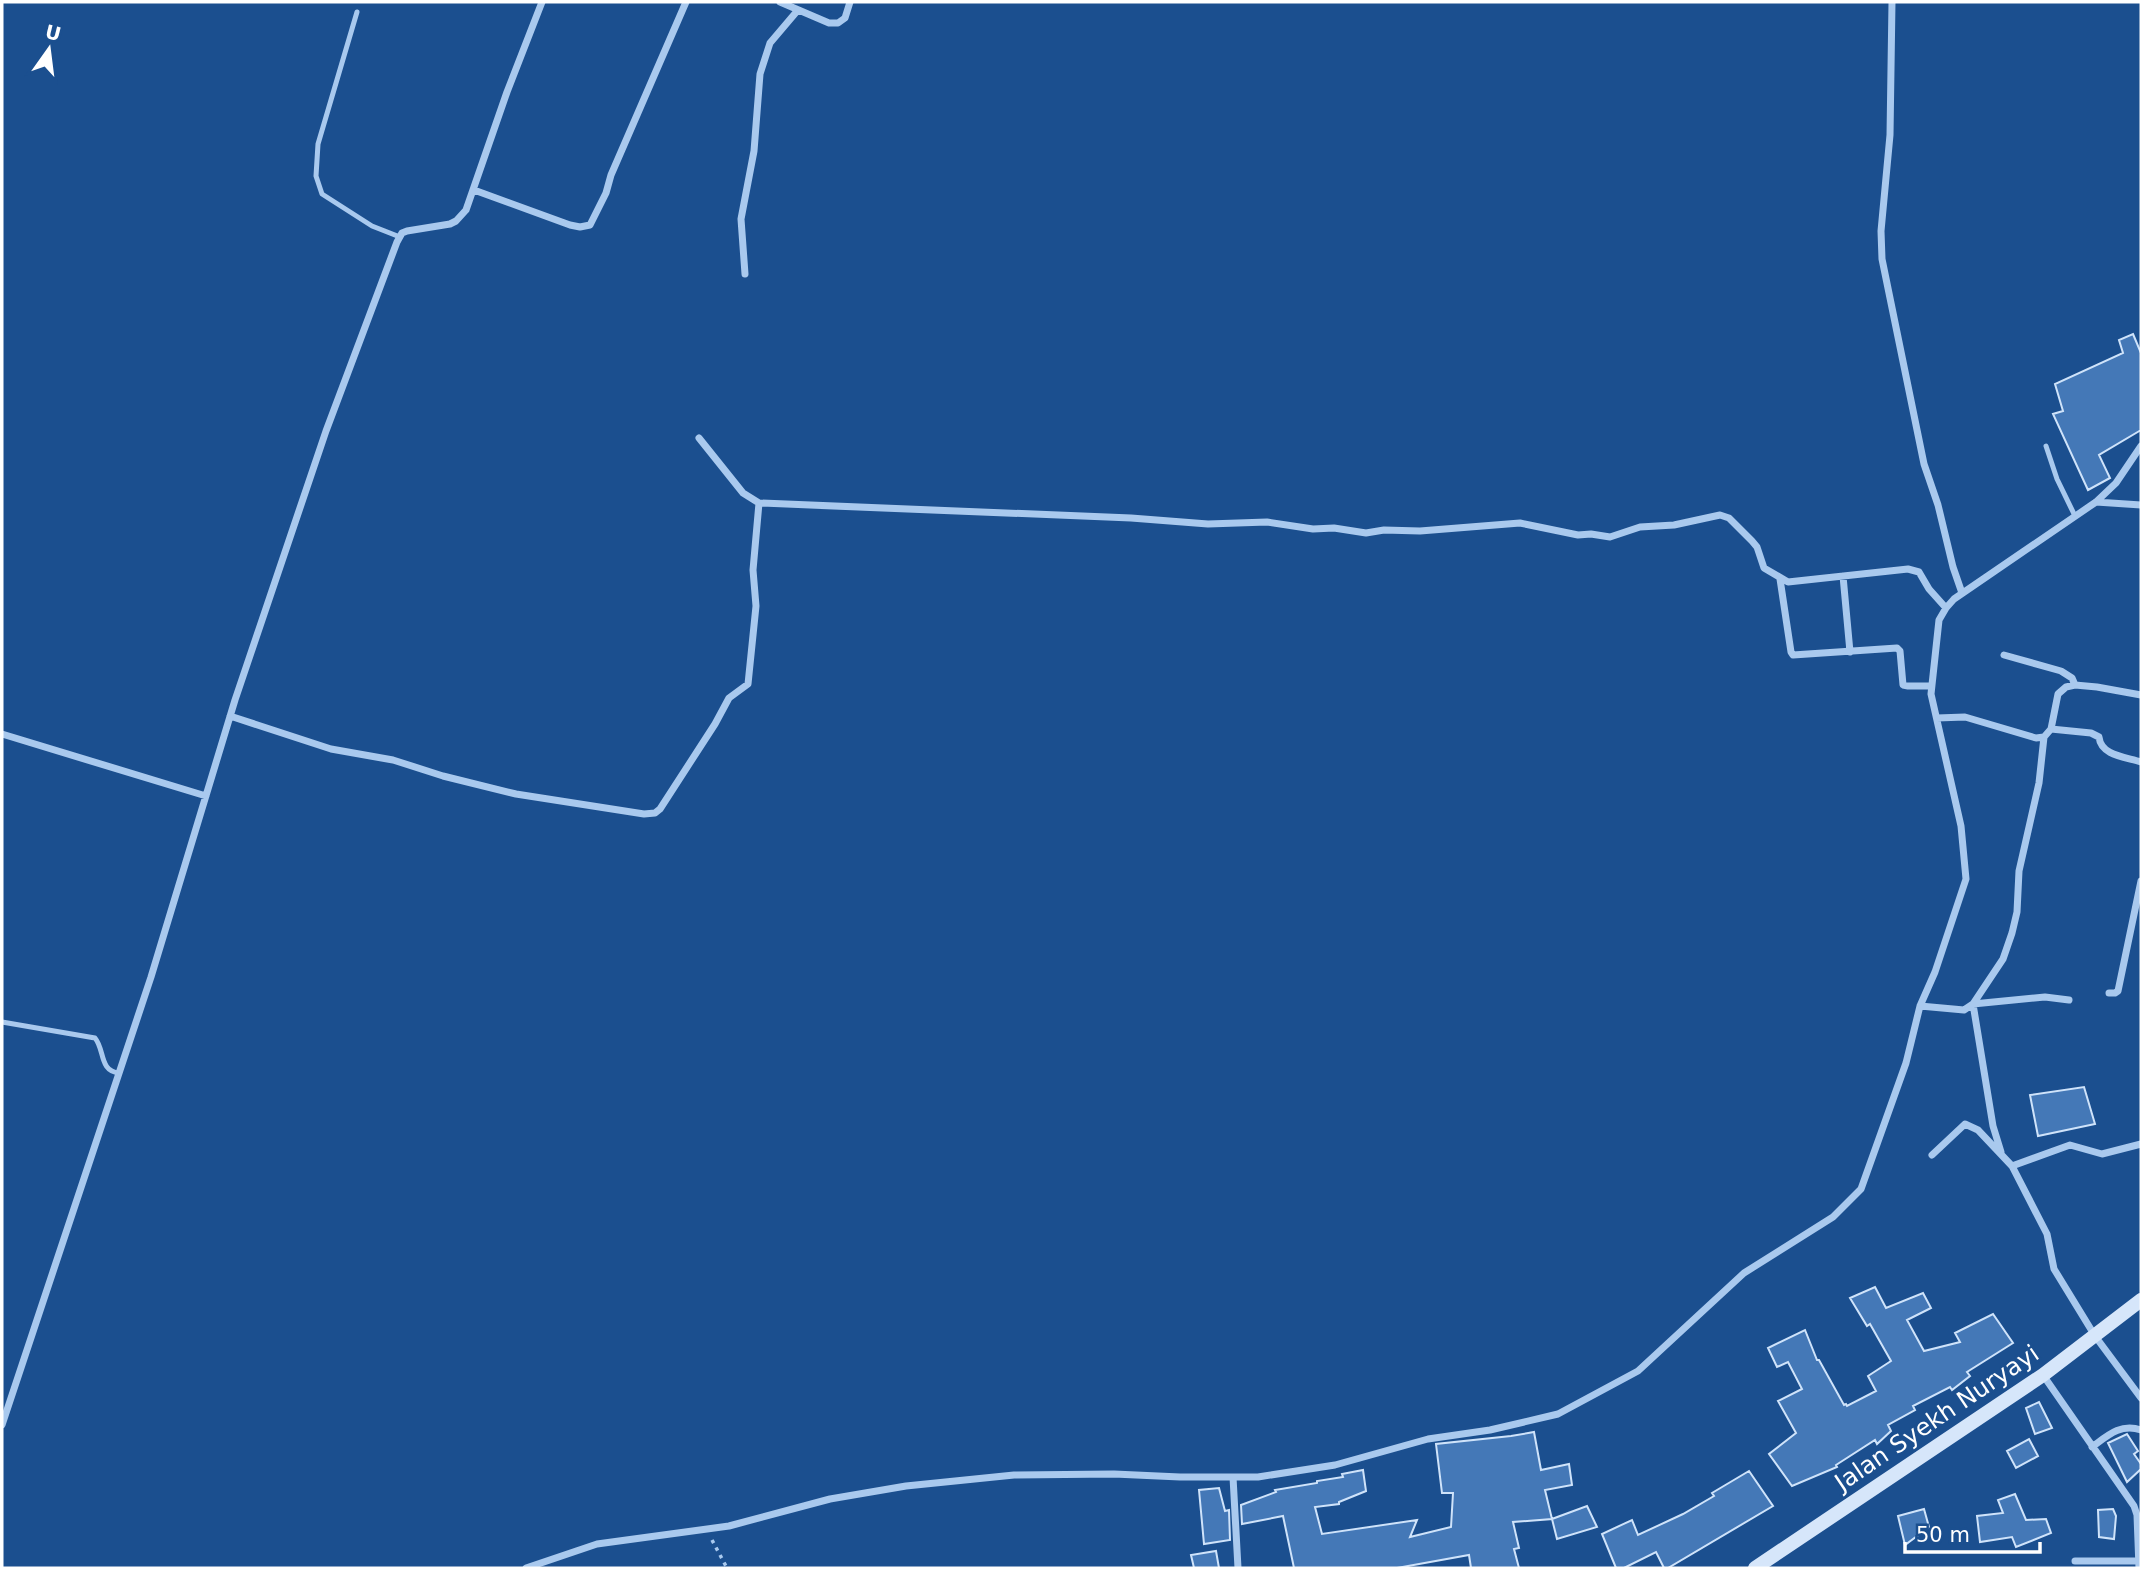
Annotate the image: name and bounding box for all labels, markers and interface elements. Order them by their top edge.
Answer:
north arrow [14,14,84,84]
text: U [43,20,63,45]
street label: Jalan Syekh Nuryayi [1828,1339,2044,1498]
scale bar [1905,1510,2040,1554]
text: 50 m [1916,1523,1970,1547]

